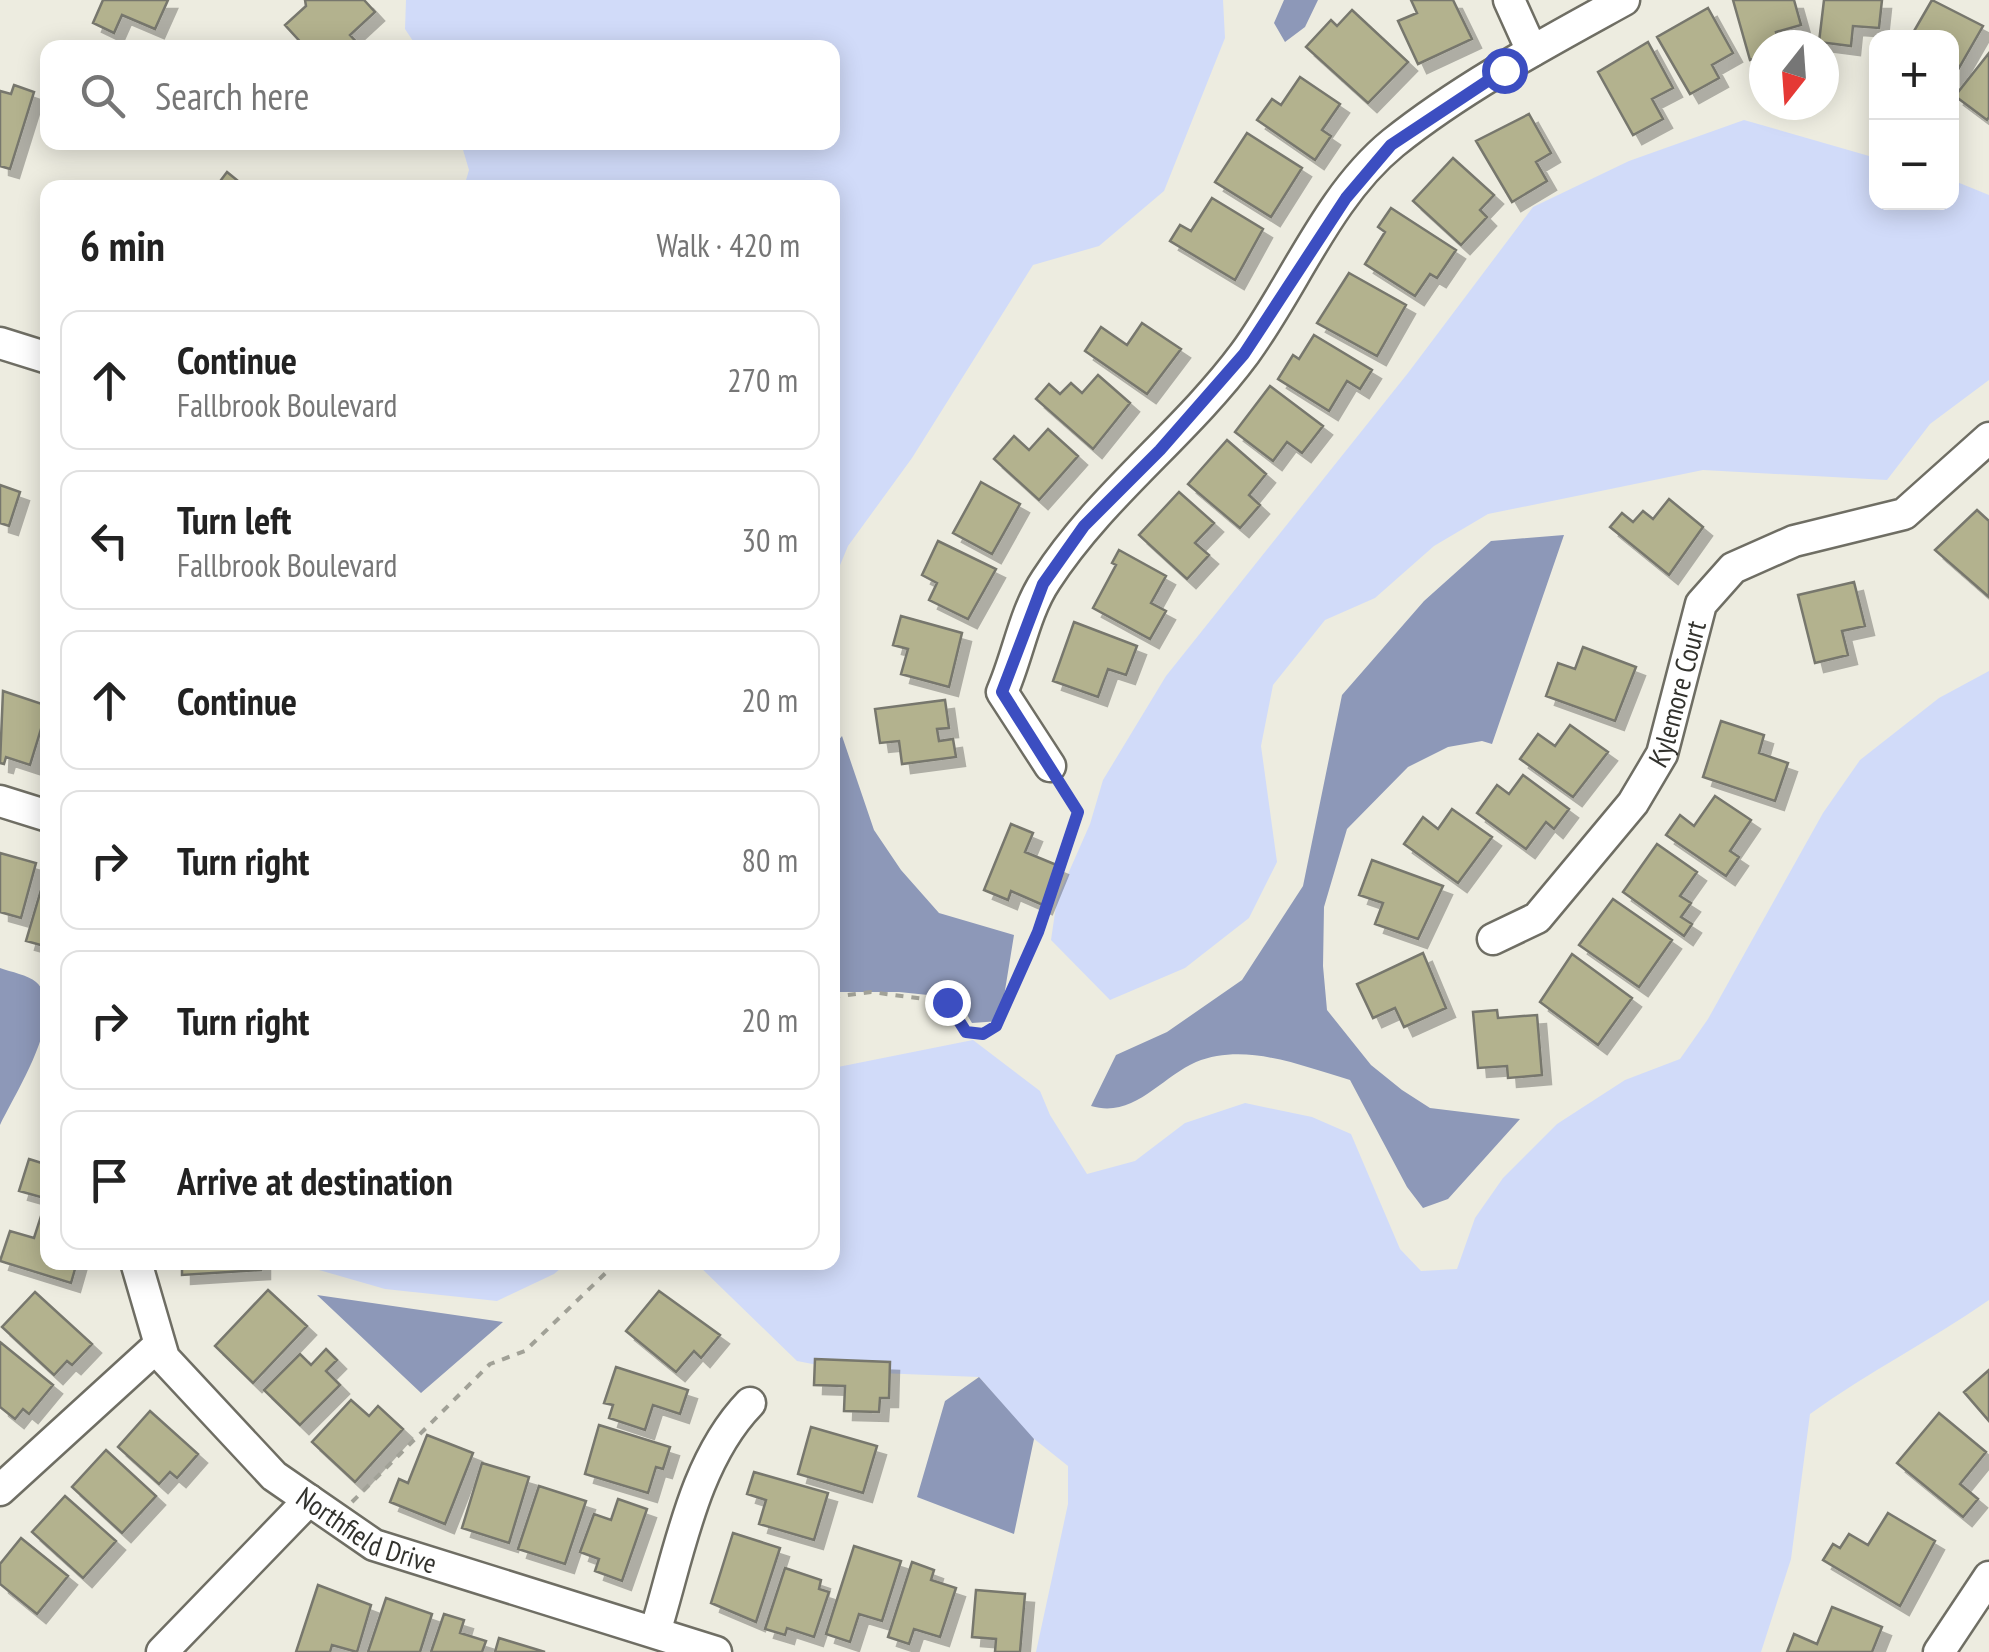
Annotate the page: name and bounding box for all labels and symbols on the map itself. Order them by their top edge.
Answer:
north arrow [1749,30,1839,120]
route start [1482,48,1528,94]
street label: Kylemore Court [1639,616,1714,774]
route end [925,980,971,1026]
street label: Northfield Drive [289,1478,441,1581]

